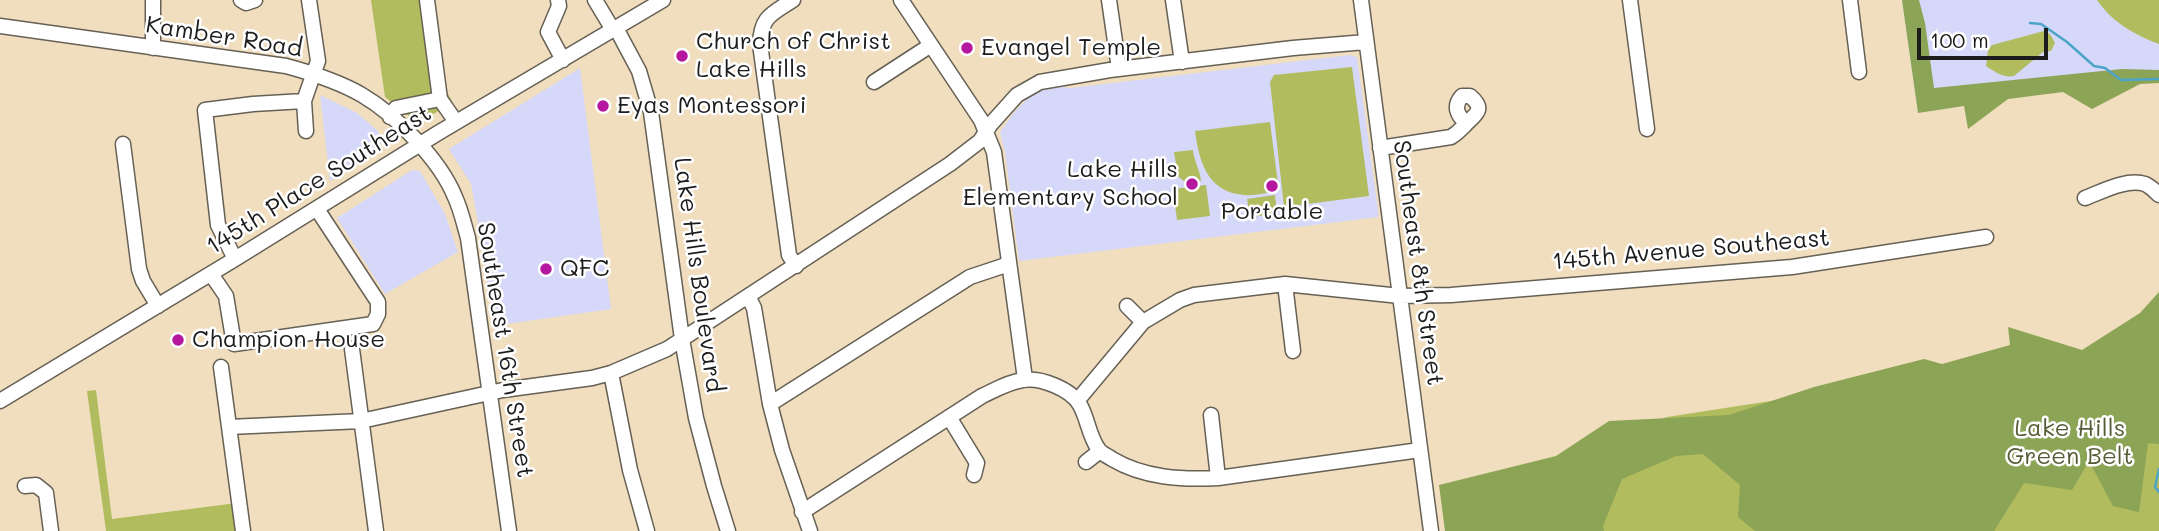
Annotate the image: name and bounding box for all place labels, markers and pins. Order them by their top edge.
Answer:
place label: Church of Christ Lake Hills [696,28,891,84]
place label: Evangel Temple [981,34,1161,62]
marker: Evangel Temple [959,40,975,56]
marker: Church of Christ Lake Hills [674,48,690,64]
place label: Eyas Montessori [617,92,807,120]
marker: Eyas Montessori [595,98,611,114]
place label: Lake Hills Elementary School [963,156,1178,212]
marker: Lake Hills Elementary School [1184,176,1200,192]
marker: Portable [1264,178,1280,194]
place label: Portable [1221,198,1323,226]
place label: QFC [560,255,609,283]
marker: QFC [538,261,554,277]
place label: Champion House [192,326,385,354]
marker: Champion House [170,332,186,348]

